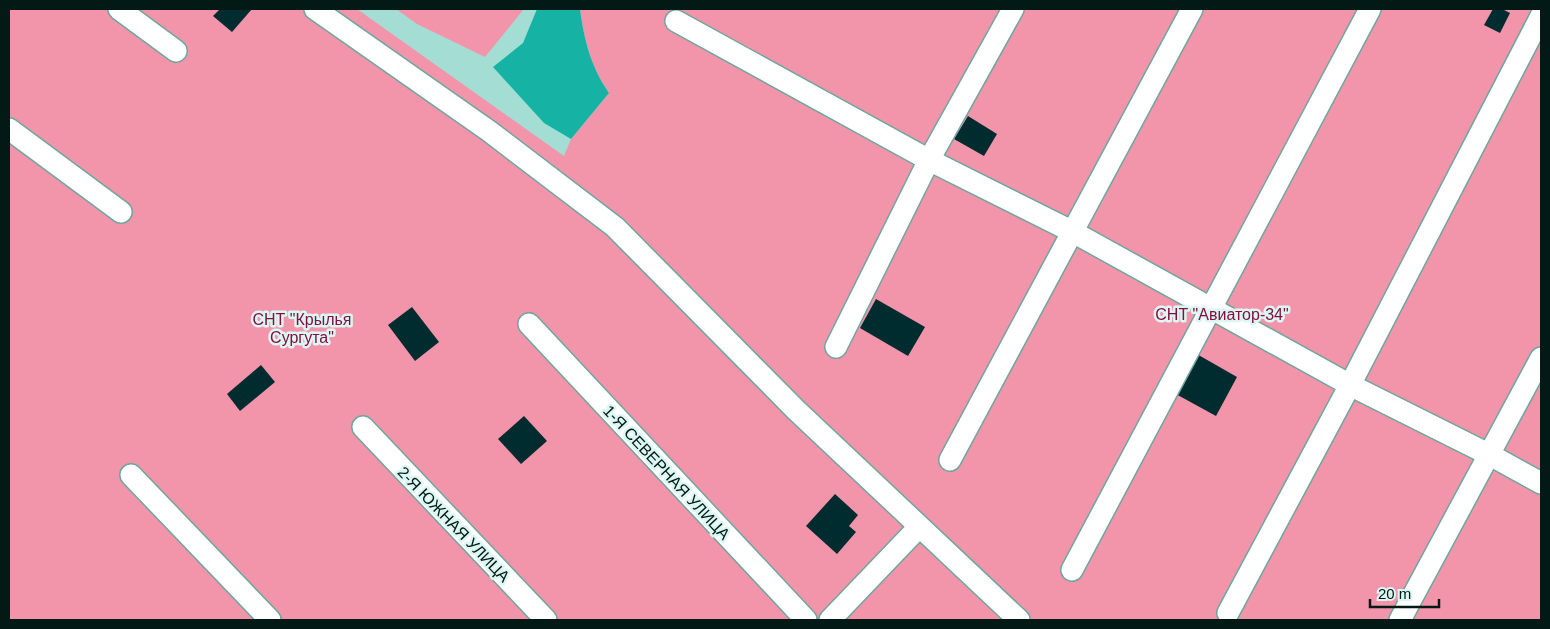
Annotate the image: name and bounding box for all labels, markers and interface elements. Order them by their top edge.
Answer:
park label: СНТ "Авиатор-34" [1155,306,1289,323]
park label: CНТ "Крылья Сургута" [252,311,352,346]
street label: 1-Я СЕВЕРНАЯ УЛИЦА [600,402,733,543]
street label: 2-Я ЮЖНАЯ УЛИЦА [394,463,513,586]
scale bar [1370,576,1439,608]
text: 20 m [1378,585,1411,602]

